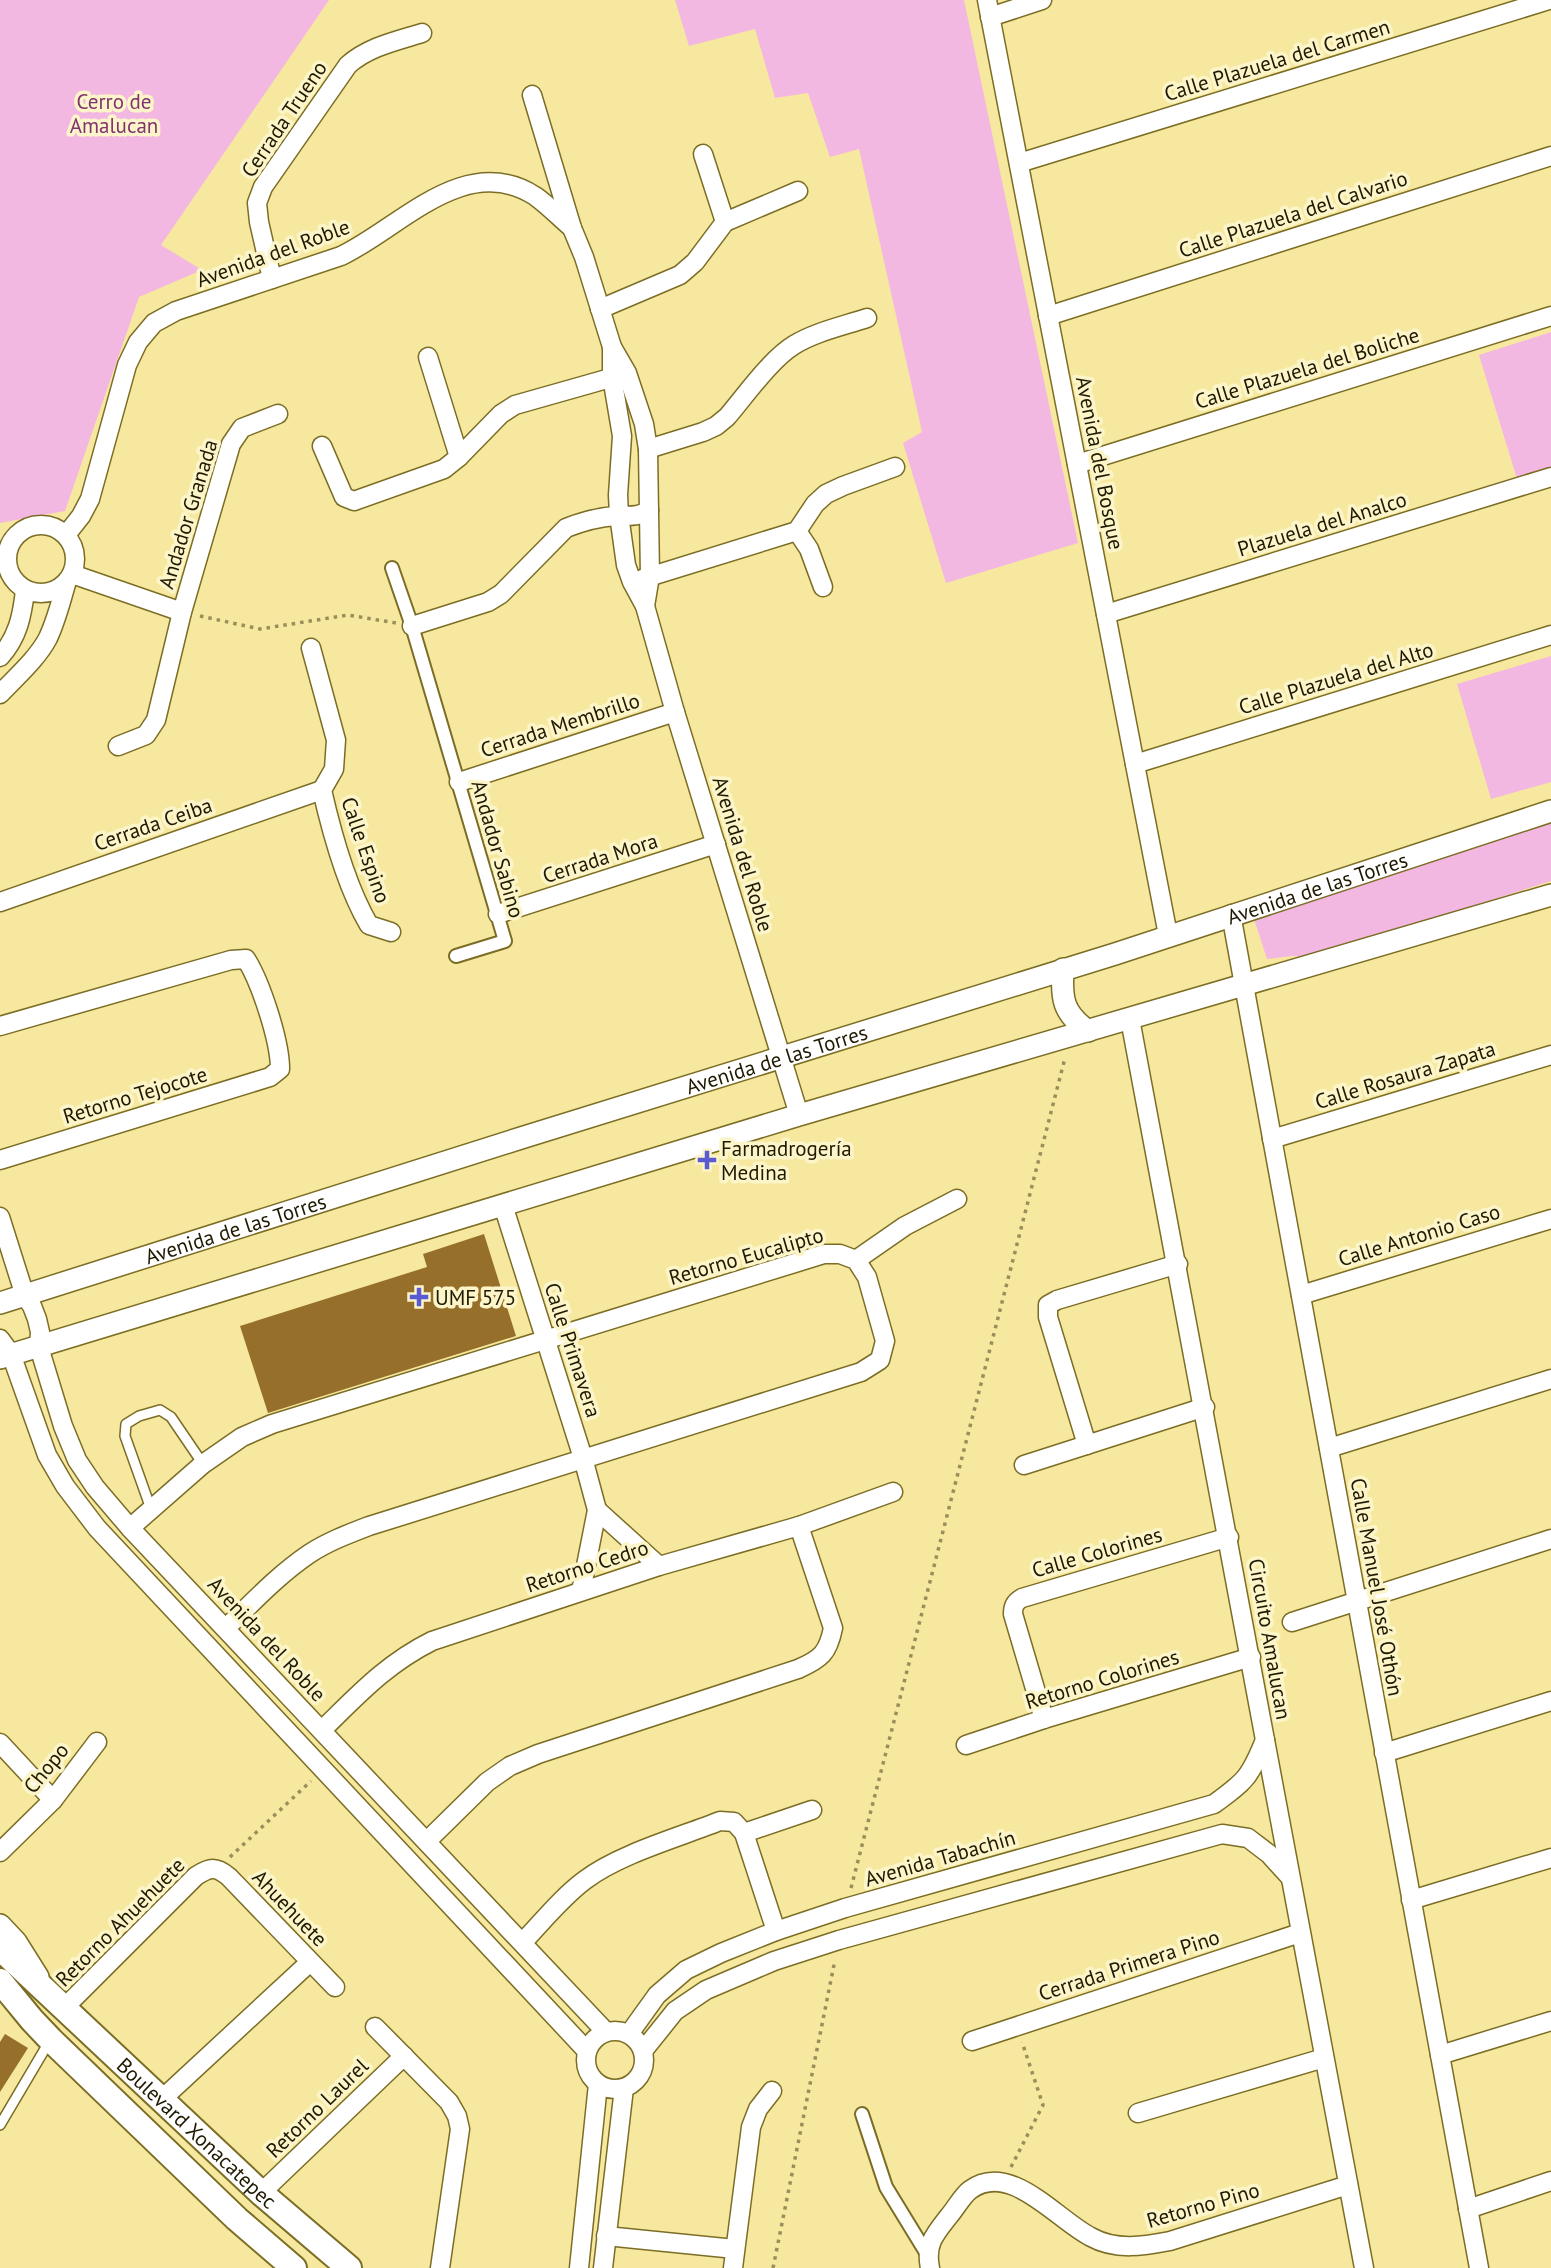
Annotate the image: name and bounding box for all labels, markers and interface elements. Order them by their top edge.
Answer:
street label: Calle Plazuela del Carmen [1161,13,1393,107]
street label: Cerrada Trueno [235,56,333,182]
park label: Cerro de Amalucan [70,88,158,139]
street label: Calle Plazuela del Calvario [1175,164,1411,264]
street label: Avenida del Roble [193,213,353,293]
street label: Calle Plazuela del Boliche [1192,321,1422,415]
street label: Avenida del Bosque [1070,374,1130,552]
street label: Andador Granada [152,436,224,592]
street label: Plazuela del Analco [1234,485,1410,563]
street label: Calle Plazuela del Alto [1235,636,1437,720]
street label: Cerrada Membrillo [477,687,643,763]
street label: Avenida del Roble [707,773,779,935]
street label: Andador Sabino [465,777,531,921]
street label: Cerrada Ceiba [90,791,216,857]
street label: Calle Espino [335,793,397,907]
street label: Cerrada Mora [539,827,661,889]
street label: Avenida de las Torres [1223,846,1411,930]
street label: Avenida de las Torres [682,1018,871,1100]
street label: Calle Rosaura Zapata [1311,1035,1499,1115]
street label: Retorno Tejocote [60,1060,210,1130]
place label: Farmadrogería Medina [721,1135,852,1186]
marker: Farmadrogería Medina [699,1152,715,1168]
street label: Avenida de las Torres [141,1187,329,1270]
street label: Calle Antonio Caso [1335,1198,1503,1272]
street label: Retorno Eucalipto [666,1221,826,1291]
street label: Calle Primavera [539,1279,607,1421]
place label: UMF 575 [435,1284,516,1311]
marker: UMF 575 [409,1287,429,1307]
street label: Calle Manuel José Othón [1345,1476,1409,1698]
street label: Calle Colorines [1029,1521,1165,1583]
street label: Retorno Cedro [522,1533,652,1599]
street label: Circuito Amalucan [1243,1556,1297,1722]
street label: Avenida del Roble [202,1571,332,1707]
street label: Retorno Colorines [1022,1643,1182,1715]
street label: Chopo [17,1737,75,1799]
street label: Avenida Tabachín [861,1824,1019,1892]
street label: Retorno Ahuehuete [50,1852,190,1992]
street label: Ahuehuete [247,1864,333,1952]
street label: Cerrada Primera Pino [1035,1923,1223,2007]
street label: Boulevard Xonacatepec [111,2051,282,2214]
street label: Retorno Laurel [260,2052,374,2164]
street label: Retorno Pino [1144,2176,1262,2234]

